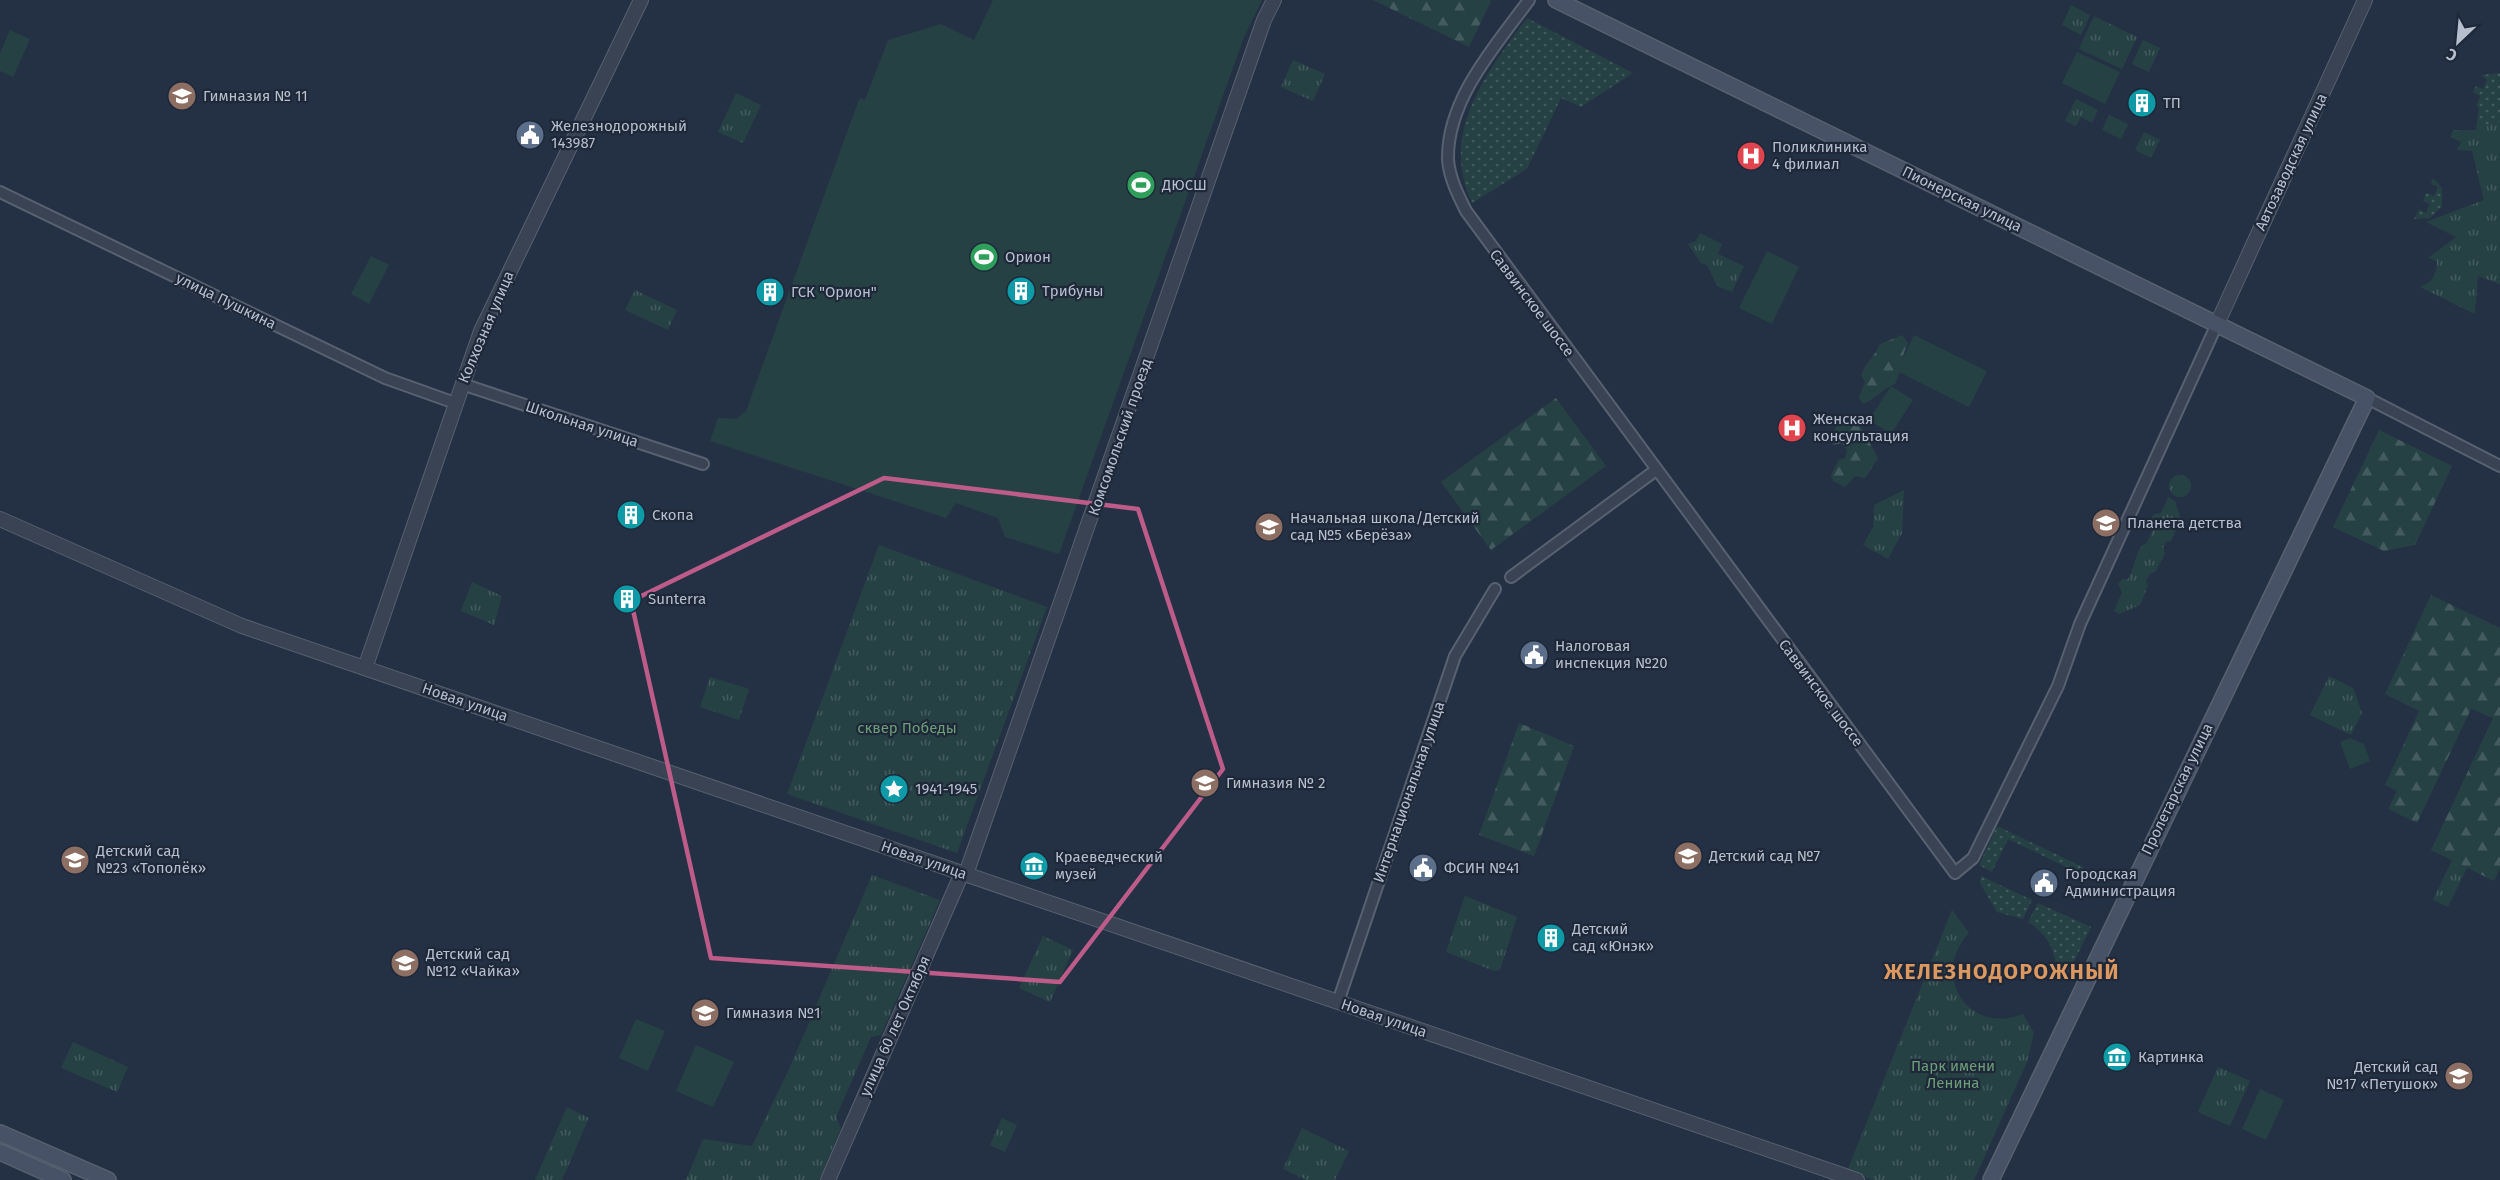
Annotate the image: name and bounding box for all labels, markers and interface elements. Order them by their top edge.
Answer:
north arrow [2428,12,2488,72]
text: С [2443,44,2460,66]
school or university icon: Гимназия № 11 [166,80,198,112]
place label: Гимназия № 11 [203,87,308,105]
building icon: ТП [2126,87,2158,119]
street label: Автозаводская улица [2251,91,2331,233]
place label: ТП [2163,94,2181,112]
place label: Железнодорожный 143987 [551,117,687,152]
public building icon: Железнодорожный 143987 [514,119,546,151]
place label: Поликлиника 4 филиал [1772,138,1867,173]
hospital icon: Поликлиника 4 филиал [1735,140,1767,172]
street label: Пионерская улица [1899,162,2025,236]
sports icon: ДЮСШ [1125,169,1157,201]
place label: ДЮСШ [1161,176,1207,194]
sports icon: Орион [968,241,1000,273]
street label: Саввинское шоссе [1486,246,1578,360]
place label: Орион [1005,248,1051,266]
street label: Колхозная улица [454,268,518,386]
street label: улица Пушкина [173,269,279,333]
building icon: Трибуны [1005,275,1037,307]
building icon: ГСК "Орион" [754,276,786,308]
place label: Трибуны [1042,282,1104,300]
place label: ГСК "Орион" [791,283,877,301]
street label: Комсомольский проезд [1085,356,1155,518]
street label: Школьная улица [523,397,641,451]
place label: Женская консультация [1813,410,1909,445]
hospital icon: Женская консультация [1776,412,1808,444]
building icon: Скопа [615,499,647,531]
place label: Скопа [652,506,694,524]
school or university icon: Планета детства [2090,507,2122,539]
place label: Начальная школа/Детский сад №5 «Берёза» [1290,509,1480,544]
school or university icon: Начальная школа/Детский сад №5 «Берёза» [1253,511,1285,543]
place label: Планета детства [2127,514,2242,532]
building icon: Sunterra [611,583,643,615]
place label: Sunterra [648,590,706,608]
street label: Саввинское шоссе [1775,636,1867,750]
place label: Налоговая инспекция №20 [1555,637,1668,672]
public building icon: Налоговая инспекция №20 [1518,639,1550,671]
street label: Новая улица [420,679,510,725]
street label: Интернациональная улица [1369,699,1449,885]
park label: сквер Победы [857,719,957,737]
street label: Пролетарская улица [2137,720,2217,858]
school or university icon: Гимназия № 2 [1189,767,1221,799]
place icon: 1941-1945 [878,773,910,805]
place label: Гимназия № 2 [1226,774,1326,792]
place label: 1941-1945 [915,780,977,798]
street label: Новая улица [879,837,969,883]
school or university icon: Детский сад №7 [1672,840,1704,872]
place label: Детский сад №23 «Тополёк» [95,842,206,877]
school or university icon: Детский сад №23 «Тополёк» [59,844,91,876]
place label: Детский сад №7 [1708,847,1820,865]
place label: Краеведческий музей [1055,848,1163,883]
museum icon: Краеведческий музей [1018,850,1050,882]
public building icon: ФСИН №41 [1407,852,1439,884]
place label: ФСИН №41 [1444,859,1520,877]
place label: Городская Администрация [2065,865,2176,900]
public building icon: Городская Администрация [2028,867,2060,899]
place label: Детский сад «Юнэк» [1571,920,1654,955]
building icon: Детский сад «Юнэк» [1535,922,1567,954]
place label: Детский сад №12 «Чайка» [425,945,520,980]
school or university icon: Детский сад №12 «Чайка» [389,947,421,979]
street label: улица 60 лет Октября [856,953,934,1099]
district label: ЖЕЛЕЗНОДОРОЖНЫЙ [1883,958,2120,985]
street label: Новая улица [1339,995,1429,1041]
school or university icon: Гимназия №1 [689,997,721,1029]
place label: Гимназия №1 [726,1004,821,1022]
museum icon: Картинка [2101,1041,2133,1073]
place label: Картинка [2138,1048,2204,1066]
park label: Парк имени Ленина [1911,1057,1995,1092]
place label: Детский сад №17 «Петушок» [2326,1058,2438,1093]
school or university icon: Детский сад №17 «Петушок» [2443,1060,2475,1092]

